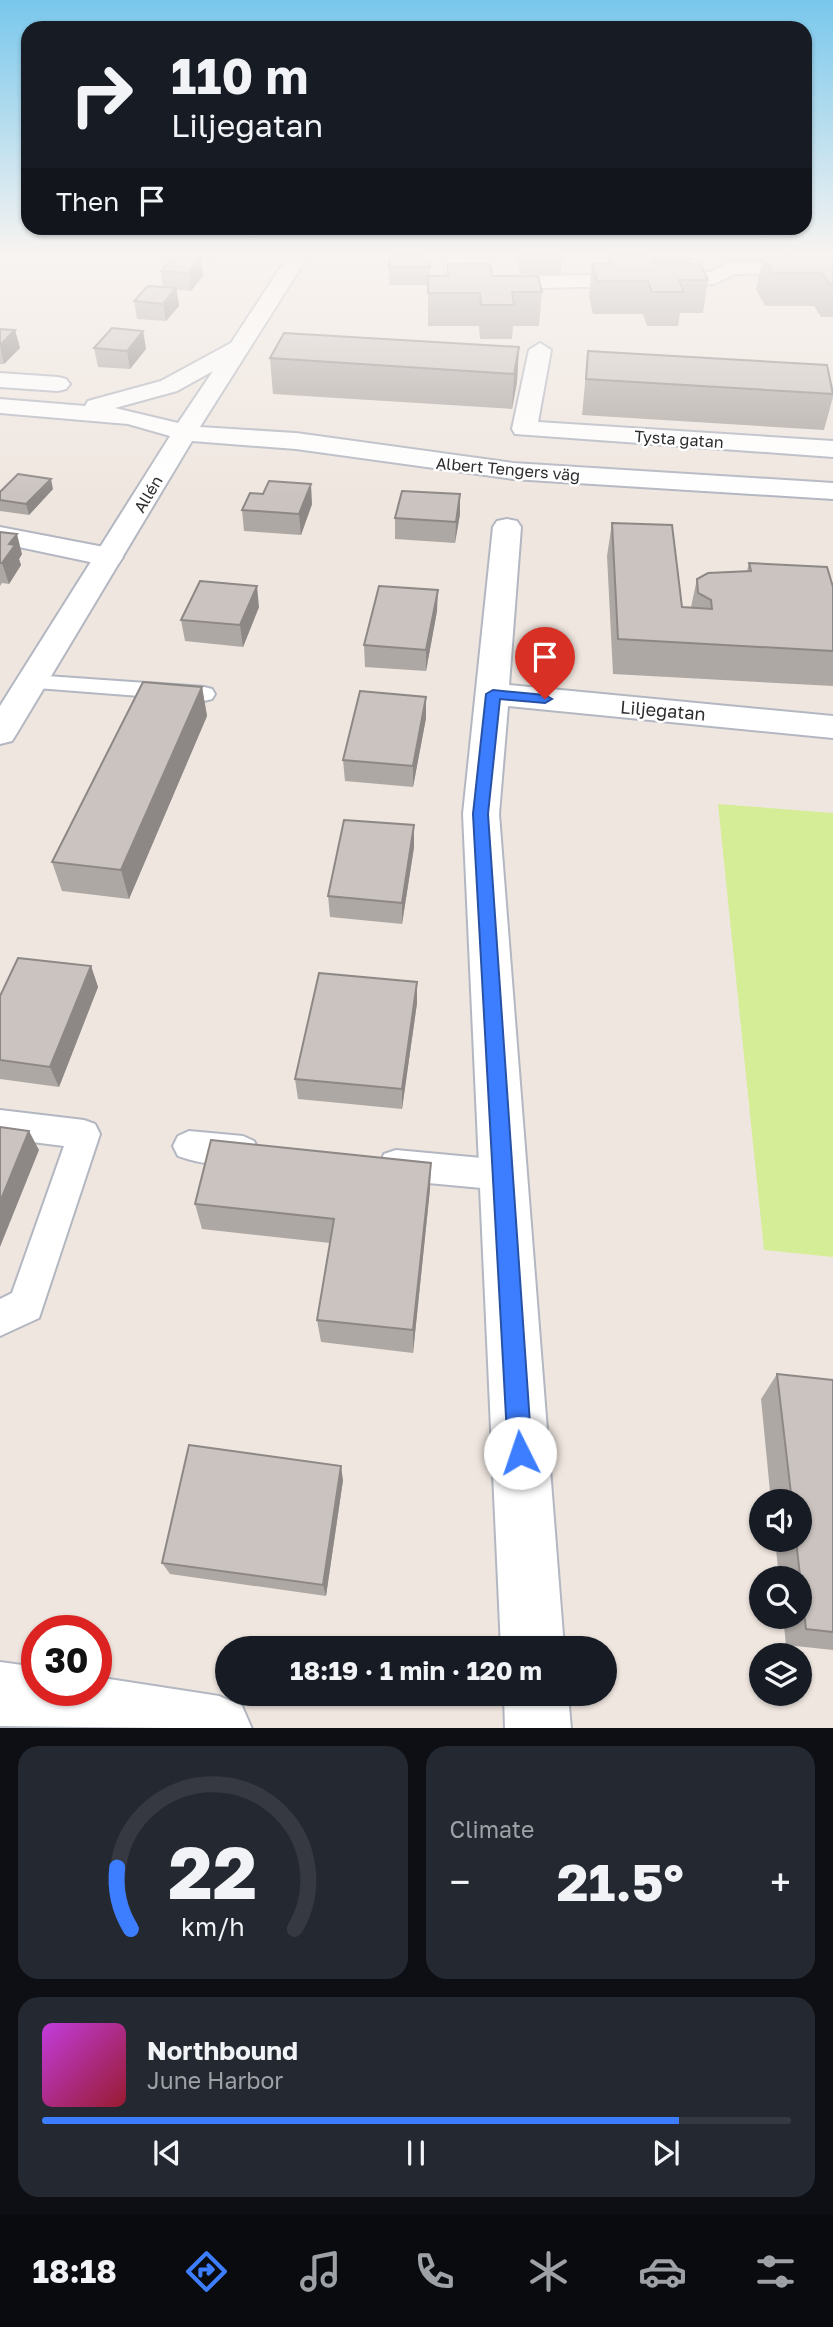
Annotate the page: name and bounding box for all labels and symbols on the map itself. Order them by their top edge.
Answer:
street label: Tysta gatan [634,426,724,452]
street label: Albert Tengers väg [435,453,581,485]
street label: Allén [129,472,167,516]
pin [515,627,575,699]
street label: Liljegatan [619,695,707,725]
position arrow [483,1416,557,1490]
speed limit sign: 30 [21,1615,112,1706]

